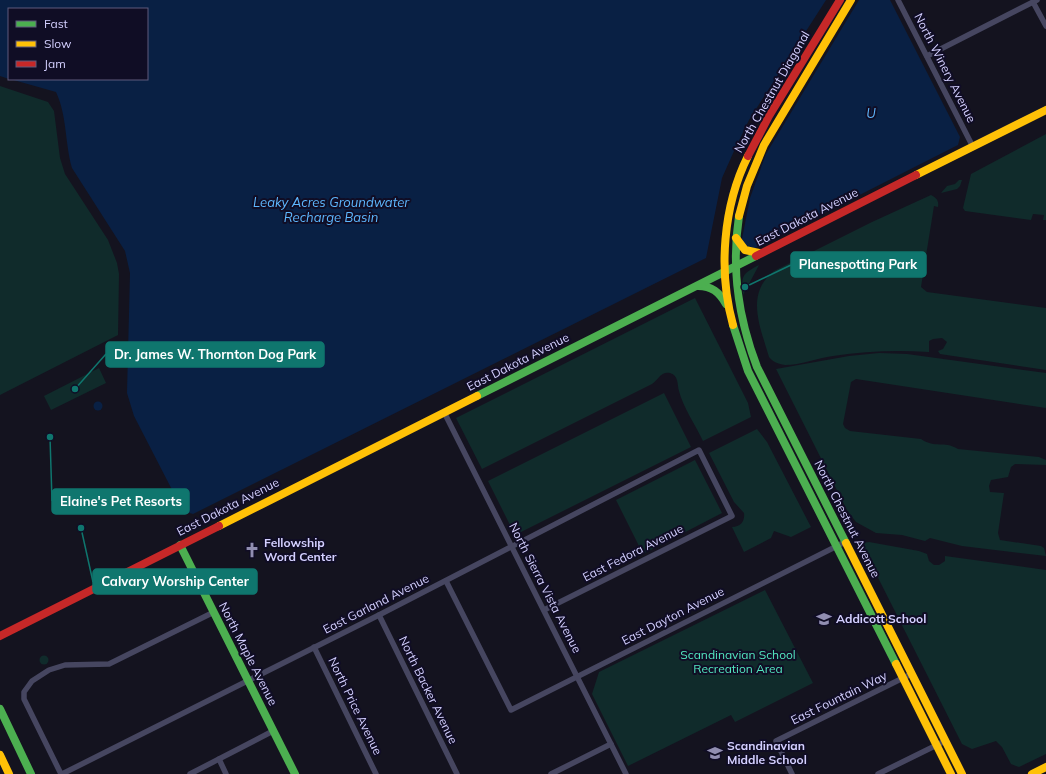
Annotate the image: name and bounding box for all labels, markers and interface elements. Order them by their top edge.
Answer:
legend [8,8,148,80]
street label: North Winery Avenue [911,11,980,125]
text: Fast [44,16,68,31]
street label: North Chestnut Diagonal [731,28,813,155]
text: Slow [44,36,72,51]
text: Jam [44,56,66,71]
water label: U [866,105,876,121]
street label: East Dakota Avenue [753,184,860,249]
water label: Leaky Acres Groundwater Recharge Basin [253,194,410,225]
callout: Planespotting Park [791,252,926,277]
text: Planespotting Park [799,256,918,272]
street label: East Dakota Avenue [464,329,571,394]
callout: Dr. James W. Thornton Dog Park [106,342,324,367]
text: Dr. James W. Thornton Dog Park [114,346,317,362]
street label: North Chestnut Avenue [811,458,884,580]
street label: East Dakota Avenue [174,474,281,539]
callout: Elaine's Pet Resorts [52,489,189,514]
text: Elaine's Pet Resorts [60,493,182,509]
street label: North Sierra Vista Avenue [506,520,585,655]
street label: East Fedora Avenue [580,521,686,584]
place label: Fellowship Word Center [264,535,337,564]
church icon: Fellowship Word Center [243,541,261,559]
callout: Calvary Worship Center [93,569,257,594]
street label: East Garland Avenue [320,570,431,637]
text: Calvary Worship Center [101,573,250,590]
street label: East Dayton Avenue [619,583,726,648]
street label: North Maple Avenue [216,600,281,708]
school or university icon: Addicott School [815,610,833,628]
place label: Addicott School [836,611,926,626]
street label: North Backer Avenue [396,633,461,746]
park label: Scandinavian School Recreation Area [680,647,796,676]
street label: North Price Avenue [325,654,386,757]
street label: East Fountain Way [788,667,890,727]
place label: Scandinavian Middle School [727,738,807,767]
school or university icon: Scandinavian Middle School [706,744,724,762]

